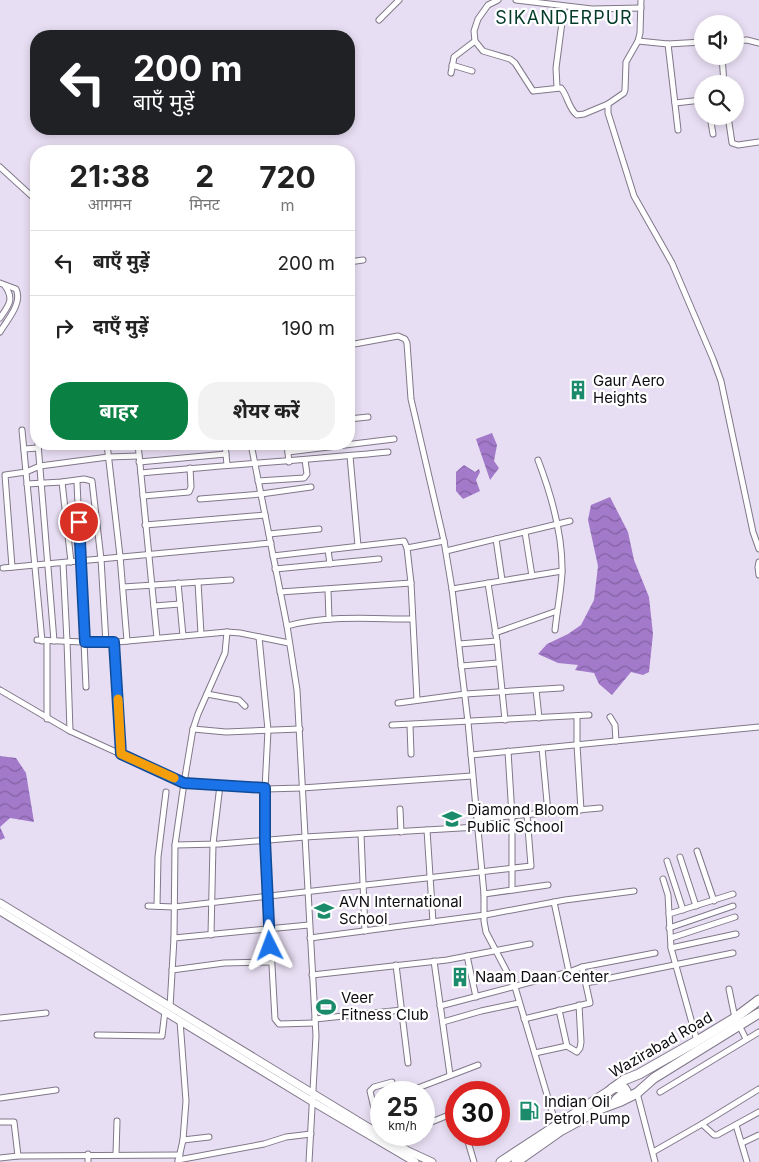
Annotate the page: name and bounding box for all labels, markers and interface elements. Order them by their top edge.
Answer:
district label: SIKANDERPUR [495,7,633,28]
map controls [694,15,744,125]
button: sound [694,15,744,65]
text: 200 m [133,47,242,89]
icon: left [50,50,115,115]
button: search [694,75,744,125]
text: बाएँ मुड़ें [133,89,195,115]
text: 21:38 [69,158,150,194]
text: 2 [195,158,214,194]
text: 720 [259,159,316,195]
text: आगमन [88,194,132,214]
text: मिनट [189,194,220,214]
text: m [280,195,294,215]
icon: left [50,249,78,277]
text: बाएँ मुड़ें [93,250,150,273]
text: 200 m [277,252,335,275]
icon: right [50,314,78,342]
text: दाएँ मुड़ें [93,315,149,338]
text: 190 m [282,317,335,340]
place label: Gaur Aero Heights [593,371,665,407]
building icon: Gaur Aero Heights [567,379,589,401]
button: बाहर [50,382,188,440]
button: शेयर करें [198,382,335,440]
pin [58,501,100,543]
icon: arrive [65,508,93,536]
place label: Diamond Bloom Public School [467,800,579,836]
school or university icon: Diamond Bloom Public School [441,808,463,830]
place label: AVN International School [339,892,462,928]
school or university icon: AVN International School [313,900,335,922]
position arrow [243,919,295,971]
building icon: Naam Daan Center [449,966,471,988]
place label: Naam Daan Center [475,967,609,986]
place label: Veer Fitness Club [341,988,429,1024]
sports icon: Veer Fitness Club [315,996,337,1018]
street label: Wazirabad Road [606,1007,716,1082]
speed limit sign: 30 [445,1081,510,1146]
text: 25 [387,1092,418,1122]
place label: Indian Oil Petrol Pump [544,1092,630,1128]
fuel station icon: Indian Oil Petrol Pump [518,1100,540,1122]
text: km/h [388,1118,417,1133]

